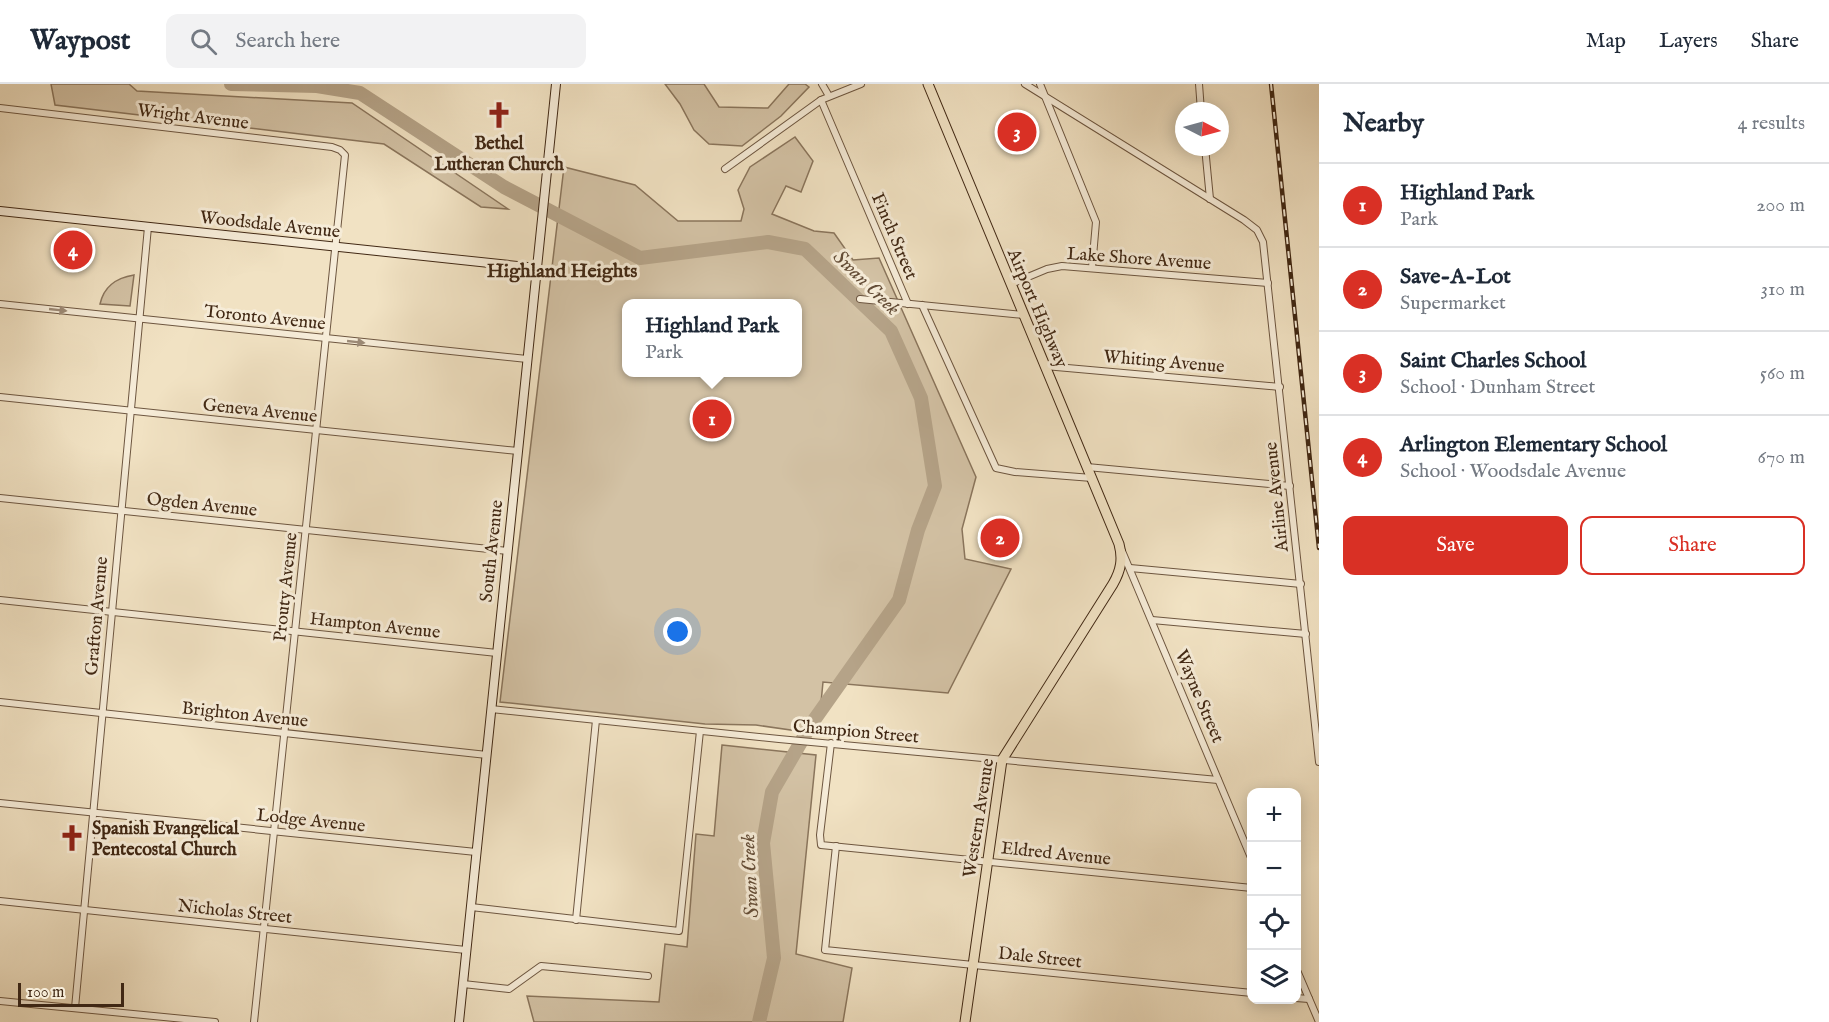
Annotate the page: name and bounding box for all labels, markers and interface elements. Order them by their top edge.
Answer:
search box [166,14,586,68]
text: Waypost [30,24,130,59]
icon: search [187,25,220,58]
text: Search here [235,27,340,55]
text: Map [1586,28,1626,55]
text: Layers [1659,28,1718,55]
text: Share [1751,28,1799,55]
street label: Wright Avenue [136,99,250,136]
church icon: Bethel Lutheran Church [484,100,514,130]
north arrow [1175,102,1229,156]
text: Nearby [1343,107,1424,140]
pin: 3 [998,110,1036,154]
text: 4 results [1738,111,1805,136]
place label: Bethel Lutheran Church [434,133,564,177]
text: Highland Park [1400,179,1534,207]
street label: Finch Street [865,190,922,283]
text: 1 [1359,193,1366,218]
text: 200 m [1756,193,1805,218]
street label: Woodsdale Avenue [199,207,341,244]
text: Park [1400,207,1438,232]
pin: 4 [54,228,92,272]
street label: Lake Shore Avenue [1066,243,1212,276]
water label: Swan Creek [827,245,905,321]
street label: Airport Highway [1001,245,1072,372]
district label: Highland Heights [487,259,637,284]
text: Save-A-Lot [1400,263,1511,291]
text: 2 [1358,277,1367,302]
text: 310 m [1761,277,1805,302]
text: Supermarket [1400,291,1506,316]
popup [622,299,802,377]
street label: Toronto Avenue [203,301,327,336]
one-way arrow [49,305,68,315]
text: Highland Park [645,312,779,340]
one-way arrow [347,337,366,347]
text: Park [645,340,683,365]
street label: Whiting Avenue [1102,346,1225,379]
text: Saint Charles School [1400,347,1586,375]
text: 3 [1359,361,1366,386]
text: 560 m [1760,361,1805,386]
text: School · Dunham Street [1400,375,1595,400]
street label: Geneva Avenue [201,394,318,429]
pin: 1 [692,396,732,442]
text: Arlington Elementary School [1400,431,1667,459]
street label: Airline Avenue [1260,441,1295,554]
text: 4 [1358,445,1367,470]
text: 670 m [1758,445,1805,470]
text: School · Woodsdale Avenue [1400,459,1626,484]
street label: Ogden Avenue [145,488,258,523]
street label: South Avenue [476,499,509,604]
pin: 2 [980,516,1020,560]
button: Save [1343,516,1568,575]
button: Share [1580,516,1805,575]
street label: Prouty Avenue [269,531,304,643]
street label: Grafton Avenue [81,556,114,677]
street label: Hampton Avenue [308,608,441,645]
your location [663,617,692,646]
street label: Wayne Street [1169,647,1229,747]
street label: Brighton Avenue [181,697,309,734]
street label: Champion Street [792,716,920,749]
street label: Western Avenue [959,757,1000,880]
map controls [1247,788,1301,1004]
button: + [1247,788,1301,842]
street label: Lodge Avenue [255,804,366,839]
place label: Spanish Evangelical Pentecostal Church [92,818,240,862]
church icon: Spanish Evangelical Pentecostal Church [57,823,87,853]
water label: Swan Creek [736,833,765,918]
street label: Eldred Avenue [1000,837,1112,872]
button: − [1247,842,1301,896]
street label: Nicholas Street [177,895,293,930]
button: locate [1247,896,1301,950]
street label: Dale Street [997,943,1083,974]
button: layers [1247,950,1301,1004]
scale bar [18,980,124,1008]
text: 100 m [27,983,64,1003]

